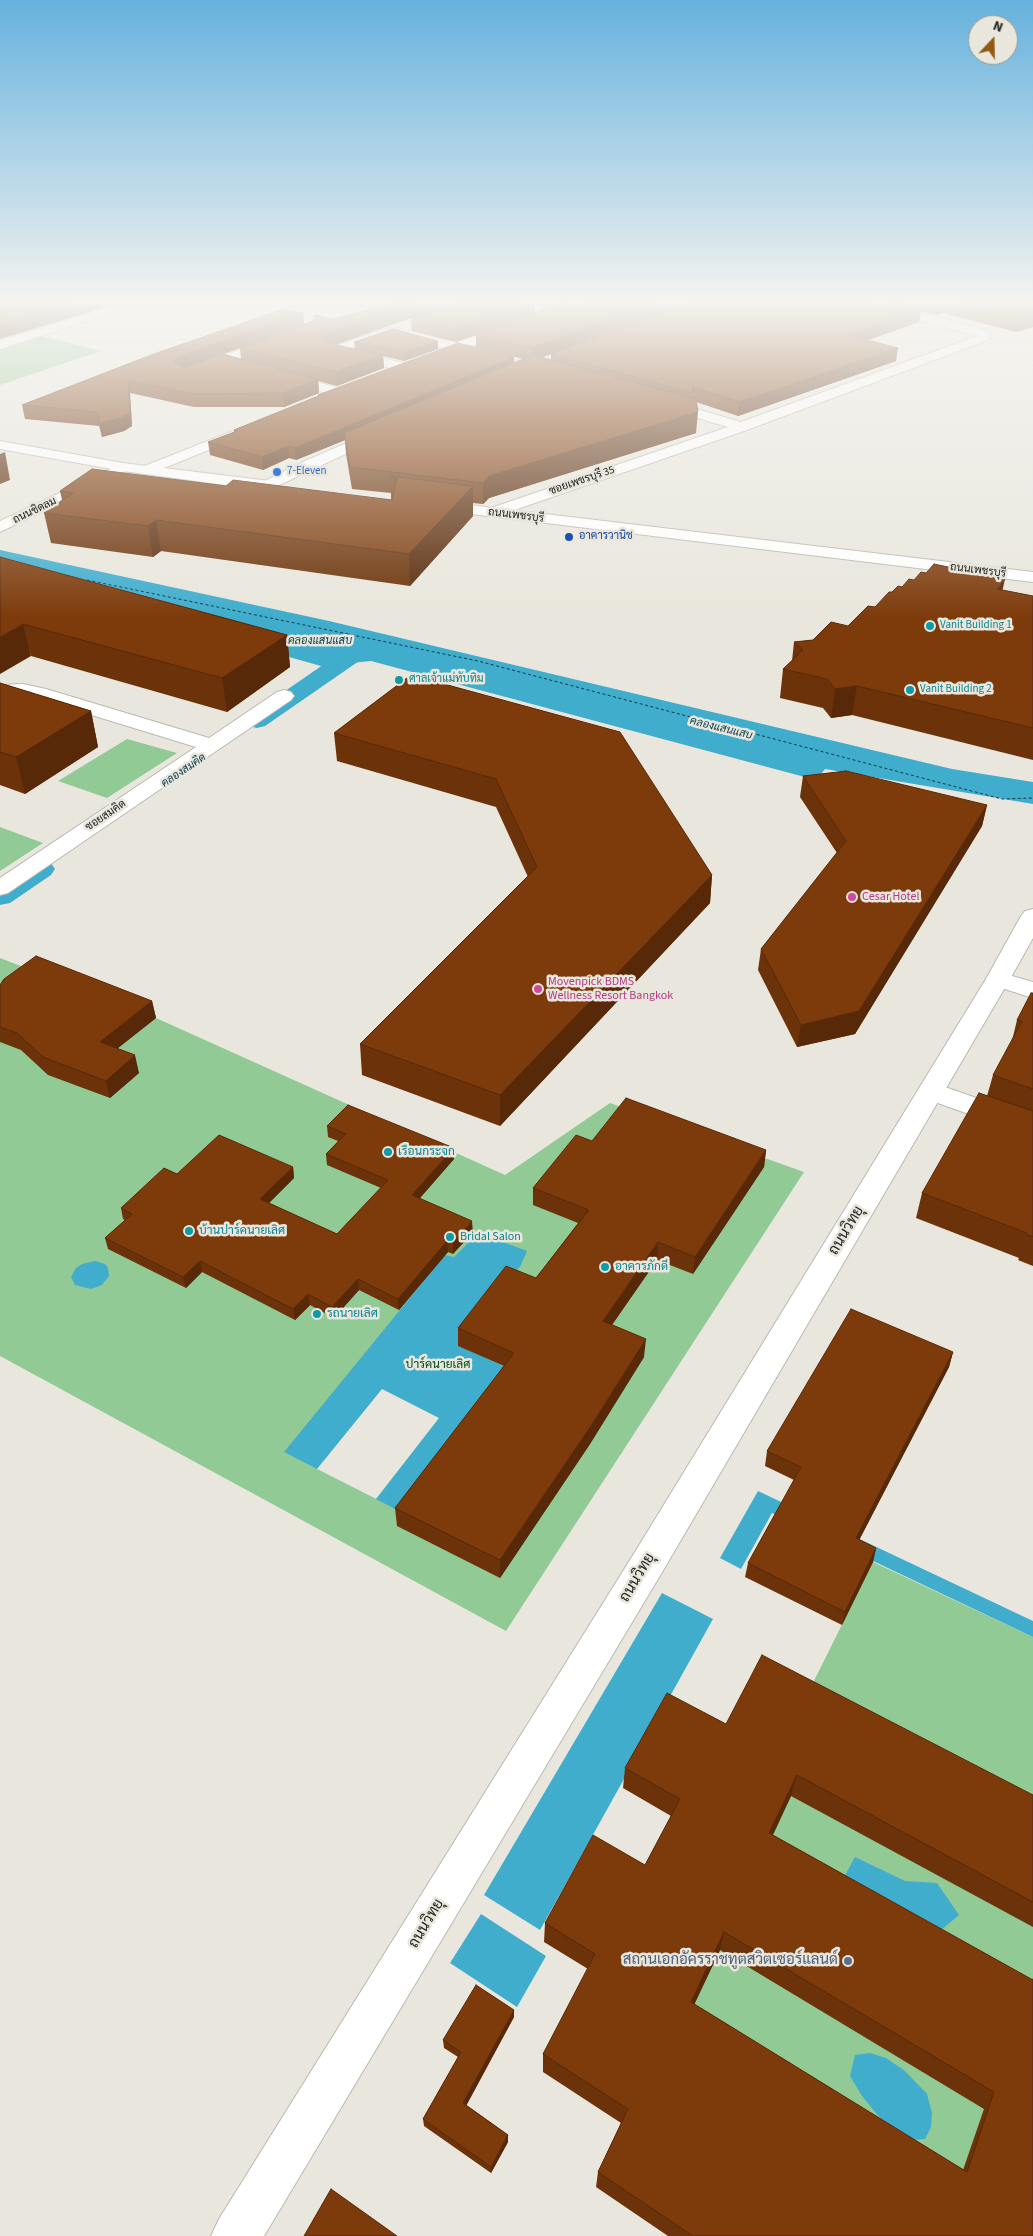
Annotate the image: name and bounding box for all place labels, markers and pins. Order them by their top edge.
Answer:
place label: 7-Eleven [287,465,327,479]
marker: 7-Eleven [271,466,283,478]
place label: อาคารวานิช [579,530,633,544]
marker: อาคารวานิช [563,531,575,543]
place label: Vanit Building 1 [940,619,1012,633]
marker: Vanit Building 1 [924,620,936,632]
place label: ศาลเจ้าแม่ทับทิม [409,673,484,687]
marker: ศาลเจ้าแม่ทับทิม [393,674,405,686]
place label: Vanit Building 2 [920,683,992,697]
marker: Vanit Building 2 [904,684,916,696]
place label: Cesar Hotel [862,890,919,904]
marker: Cesar Hotel [846,891,858,903]
place label: Movenpick BDMS Wellness Resort Bangkok [548,975,673,1003]
marker: Movenpick BDMS Wellness Resort Bangkok [532,983,544,995]
place label: เรือนกระจก [398,1145,455,1159]
marker: เรือนกระจก [382,1146,394,1158]
place label: บ้านปาร์คนายเลิศ [199,1224,285,1238]
marker: บ้านปาร์คนายเลิศ [183,1225,195,1237]
place label: Bridal Salon [460,1230,521,1244]
marker: Bridal Salon [444,1231,456,1243]
place label: อาคารภักดี [615,1260,668,1274]
marker: อาคารภักดี [599,1261,611,1273]
place label: รถนายเลิศ [327,1307,378,1321]
marker: รถนายเลิศ [311,1308,323,1320]
place label: สถานเอกอัครราชทูตสวิตเซอร์แลนด์ [623,1952,838,1970]
marker: สถานเอกอัครราชทูตสวิตเซอร์แลนด์ [842,1955,854,1967]

